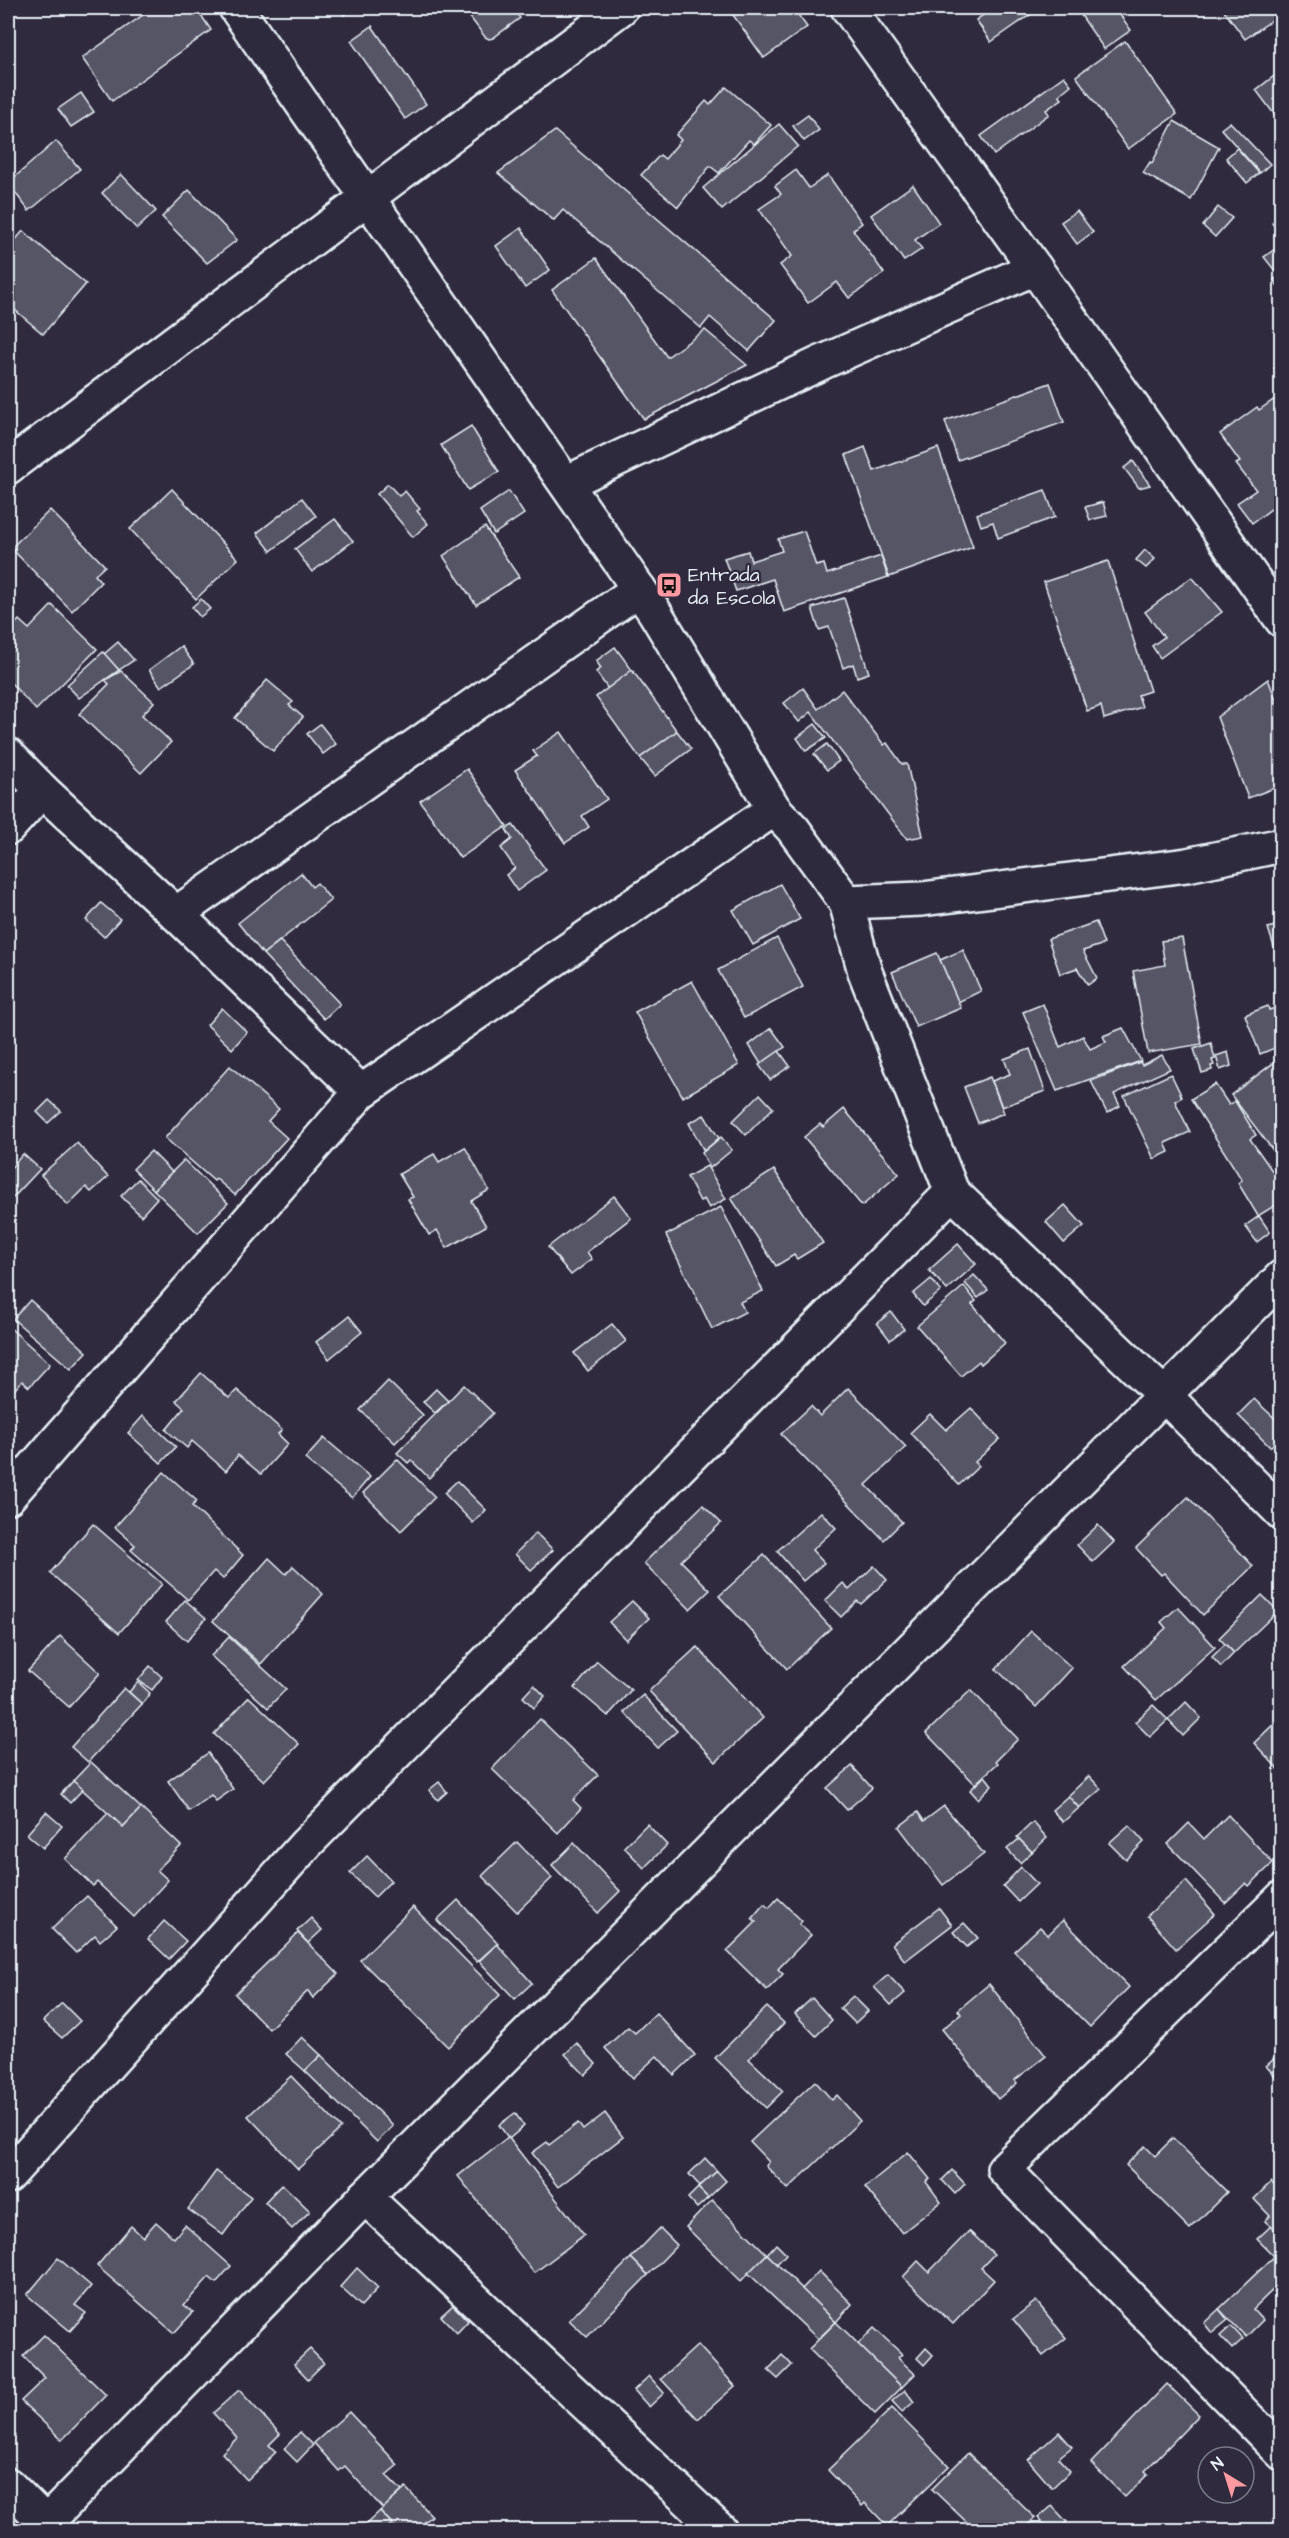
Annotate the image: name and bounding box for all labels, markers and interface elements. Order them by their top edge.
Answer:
place label: Entrada da Escola [688,561,776,612]
bus stop icon: Entrada da Escola [654,570,684,600]
north arrow [1196,2445,1256,2505]
text: N [1207,2452,1228,2476]

